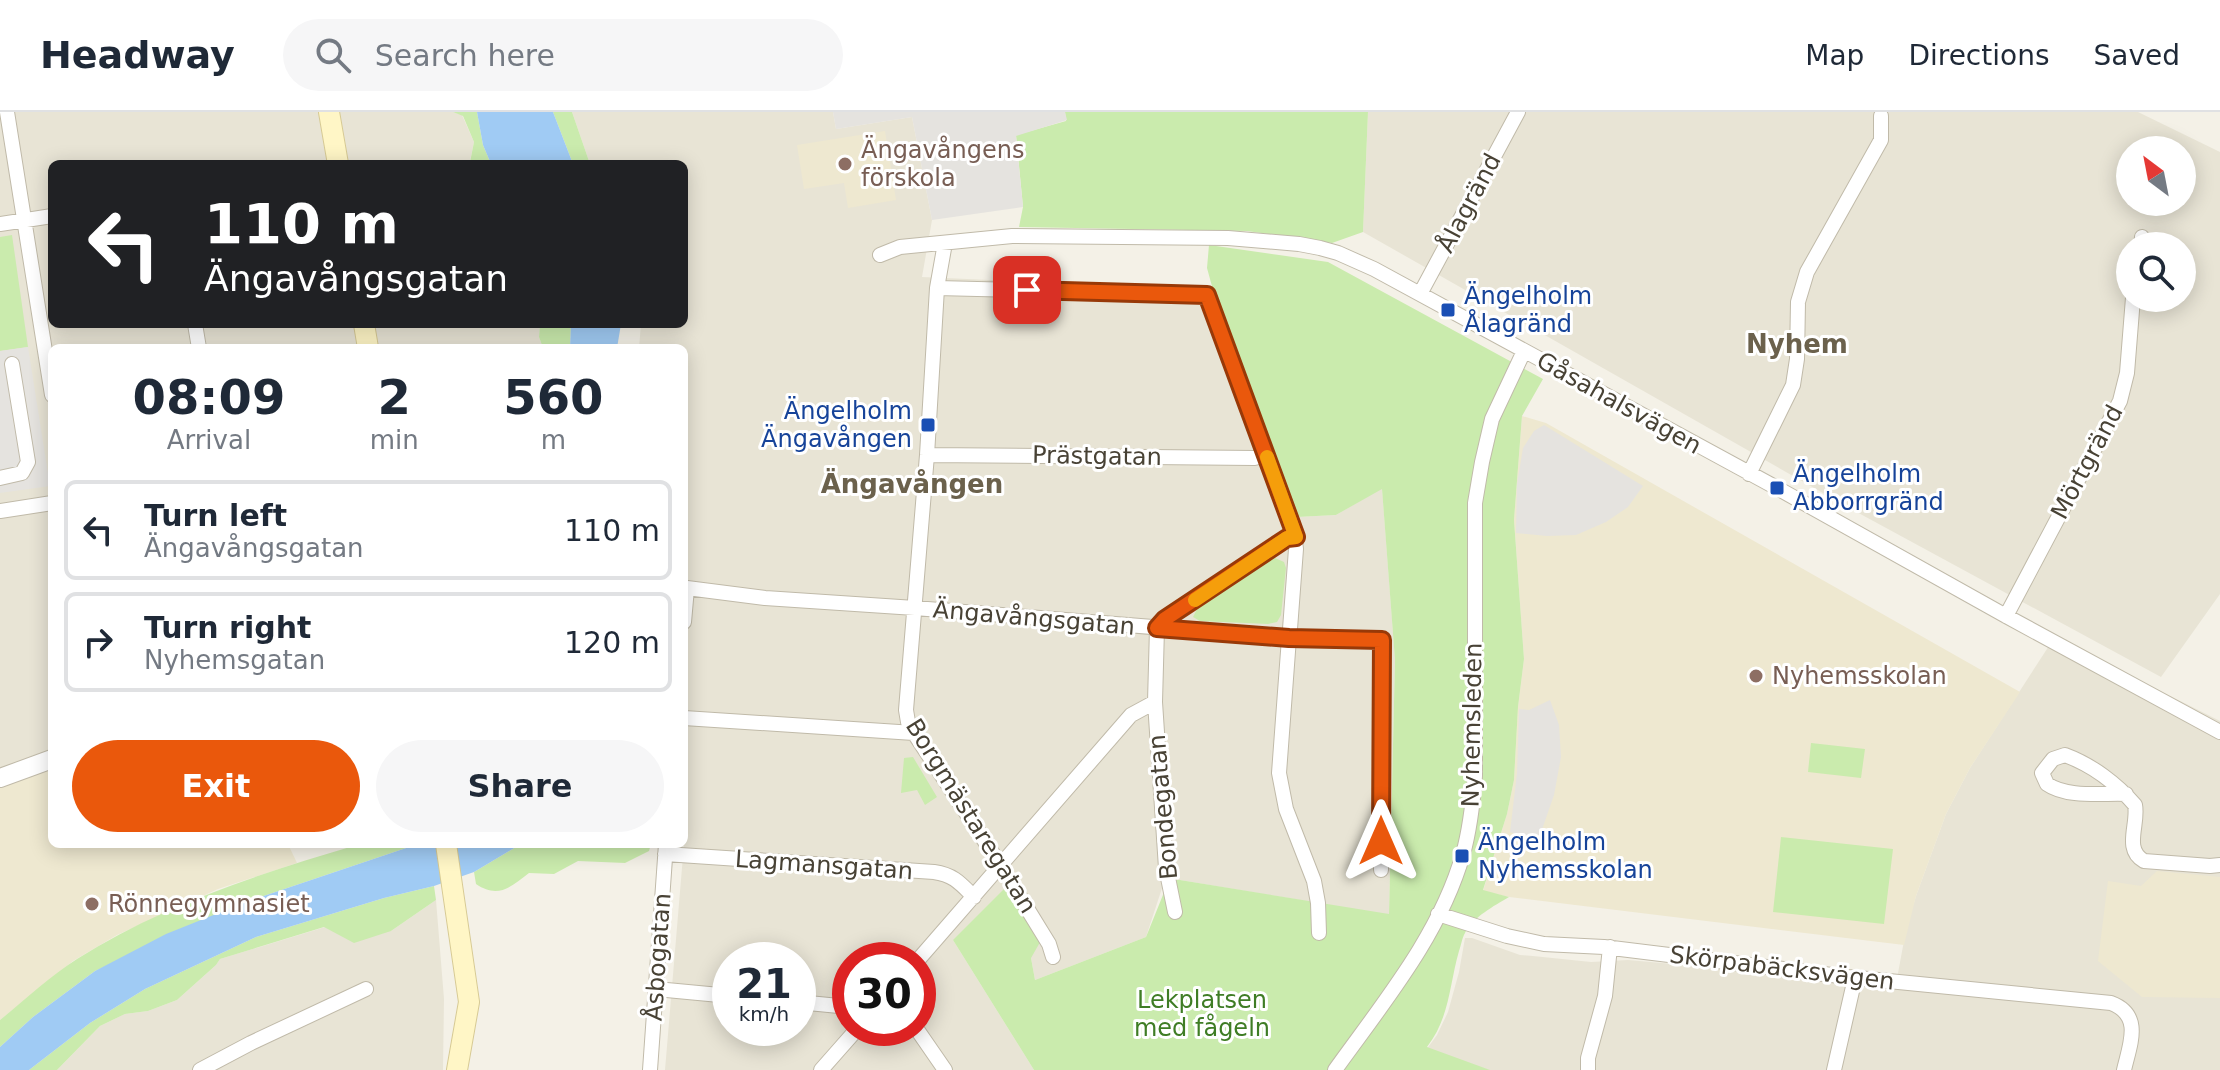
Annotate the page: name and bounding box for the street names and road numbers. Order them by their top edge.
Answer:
street label: Ålagränd [1430,148,1507,257]
street label: Gåsahalsvägen [1532,345,1707,460]
street label: Mörtgränd [2045,400,2129,524]
street label: Prästgatan [1032,441,1162,471]
street label: Ängavångsgatan [932,594,1136,641]
street label: Nyhemsleden [1457,642,1487,808]
street label: Borgmästaregatan [900,714,1042,918]
street label: Bondegatan [1143,733,1183,881]
street label: Lagmansgatan [734,845,914,885]
street label: Åsbogatan [639,892,676,1022]
street label: Skörpabäcksvägen [1668,940,1896,996]

